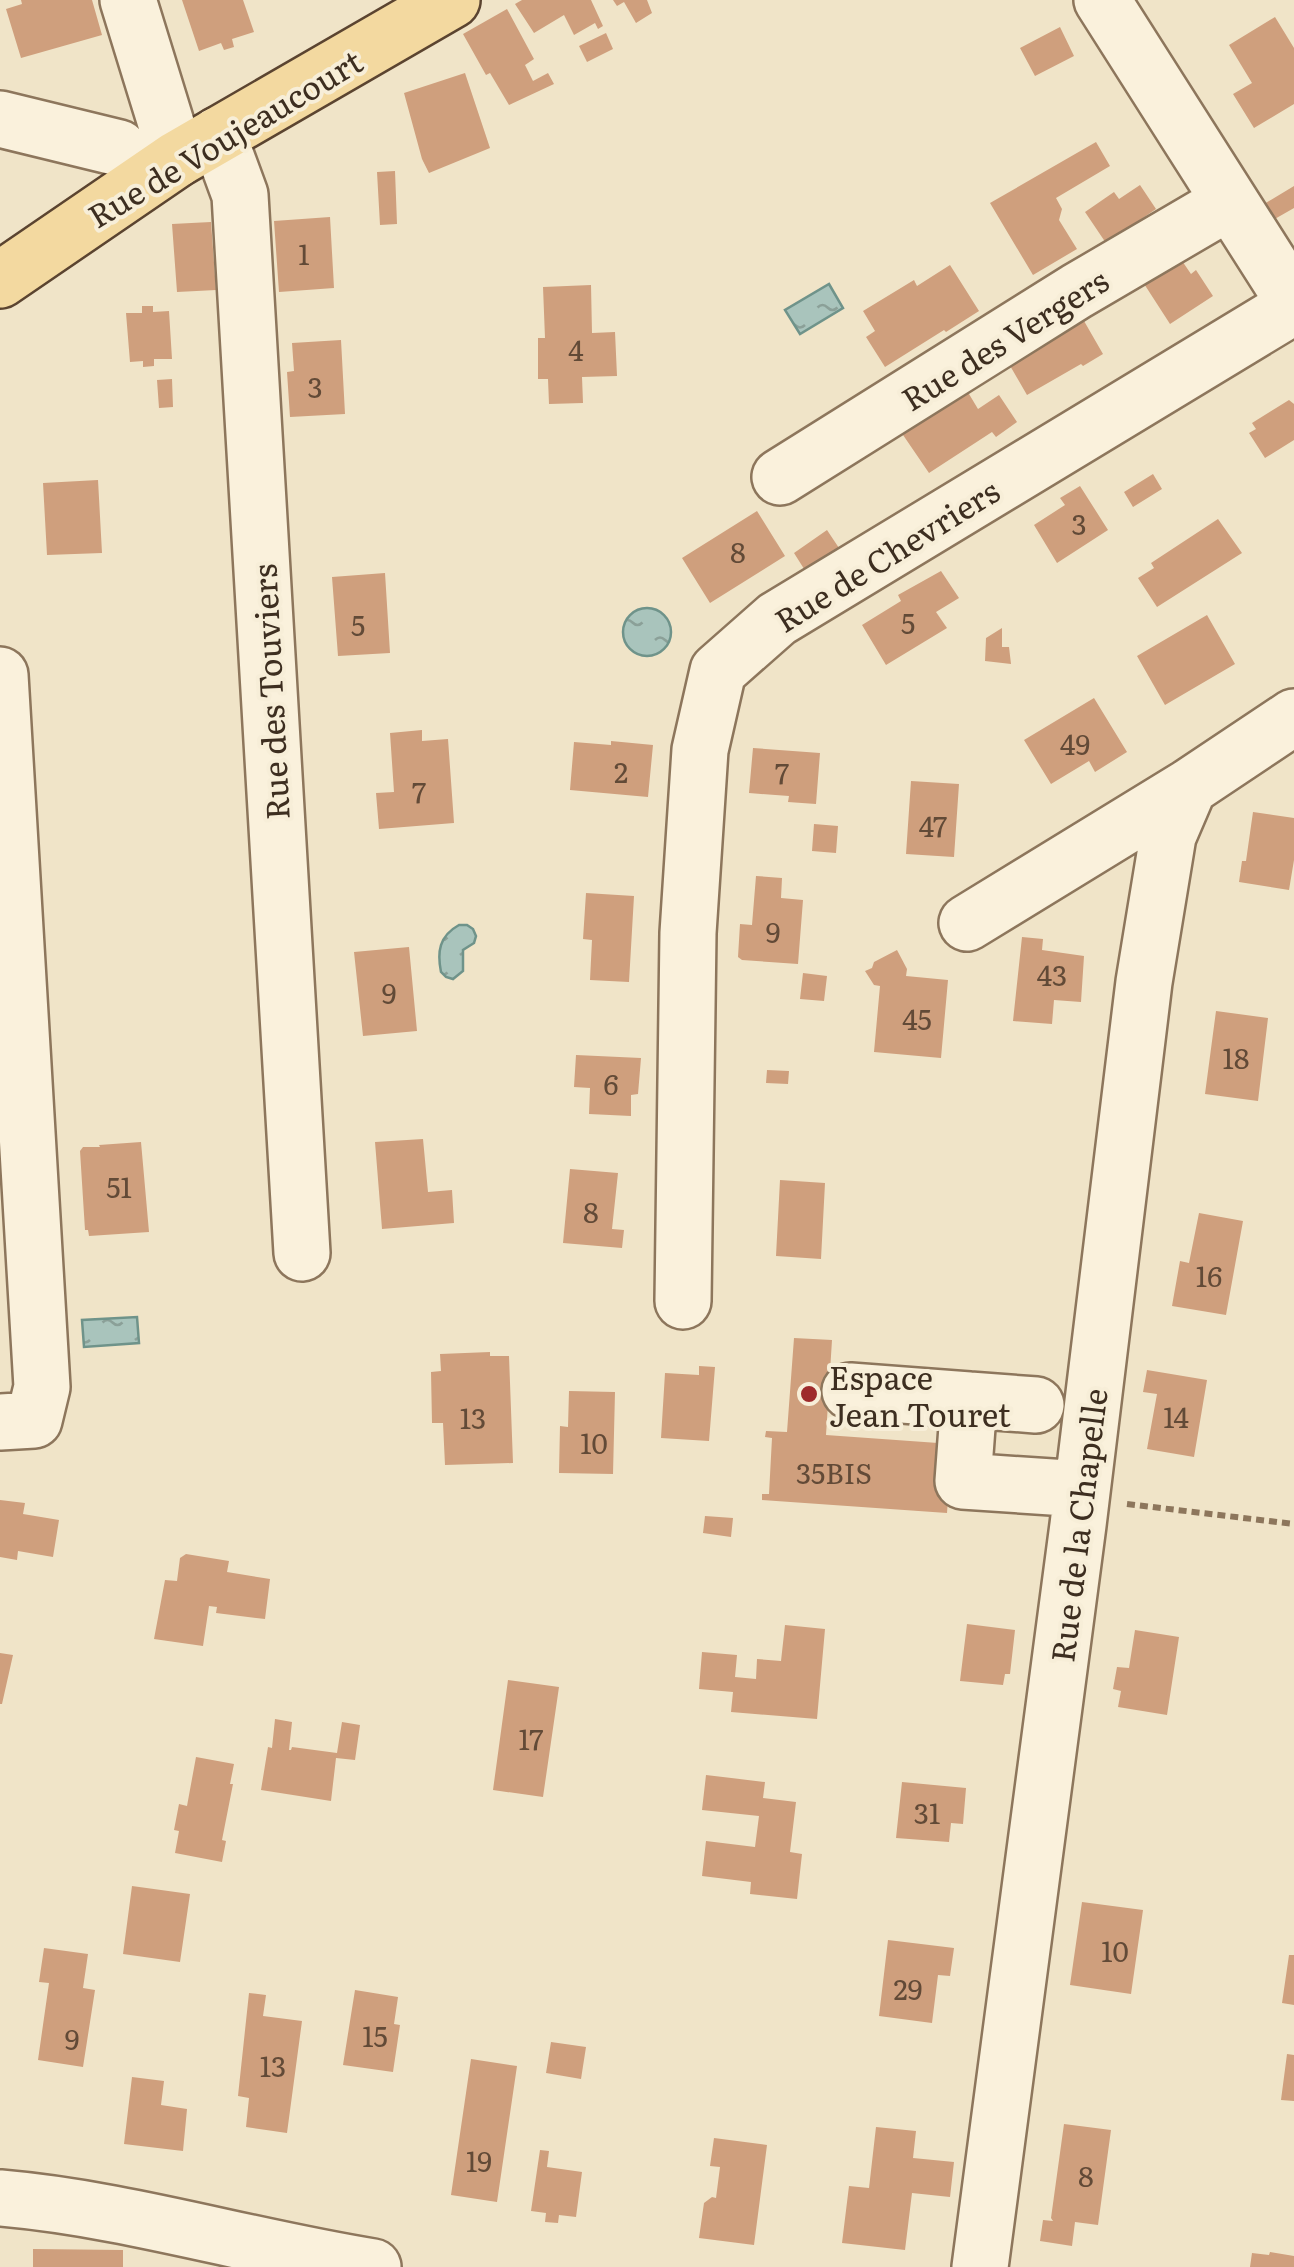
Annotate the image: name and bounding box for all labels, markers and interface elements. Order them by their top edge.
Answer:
street label: Rue de Voujeaucourt [78,36,370,238]
house number: 1 [298,232,310,274]
street label: Rue des Vergers [891,255,1117,421]
house number: 4 [568,328,584,370]
house number: 3 [307,365,323,407]
street label: Rue de Chevriers [764,466,1008,642]
house number: 3 [1071,502,1087,544]
house number: 8 [730,530,746,572]
street label: Rue des Touviers [238,563,300,821]
house number: 5 [901,601,915,643]
house number: 5 [351,603,365,645]
house number: 49 [1060,722,1090,764]
house number: 2 [614,750,628,792]
house number: 7 [775,751,789,793]
house number: 7 [412,770,426,812]
house number: 47 [919,804,947,846]
house number: 9 [766,910,780,952]
house number: 43 [1037,953,1067,995]
house number: 9 [382,971,396,1013]
house number: 45 [902,997,932,1039]
house number: 18 [1223,1036,1249,1078]
house number: 6 [603,1062,619,1104]
house number: 51 [106,1165,132,1207]
house number: 8 [583,1190,599,1232]
house number: 16 [1196,1254,1222,1296]
place label: Espace Jean Touret [829,1352,1011,1437]
marker: Espace Jean Touret [798,1383,820,1405]
street label: Rue de la Chapelle [1036,1385,1118,1665]
house number: 14 [1163,1395,1189,1437]
house number: 13 [460,1396,486,1438]
house number: 10 [580,1421,608,1463]
house number: 35BIS [796,1451,872,1493]
house number: 17 [519,1717,543,1759]
house number: 31 [914,1791,940,1833]
house number: 10 [1101,1929,1129,1971]
house number: 29 [894,1967,922,2009]
house number: 15 [362,2014,388,2056]
house number: 9 [65,2017,79,2059]
house number: 13 [260,2044,286,2086]
house number: 19 [466,2139,492,2181]
house number: 8 [1078,2154,1094,2196]

